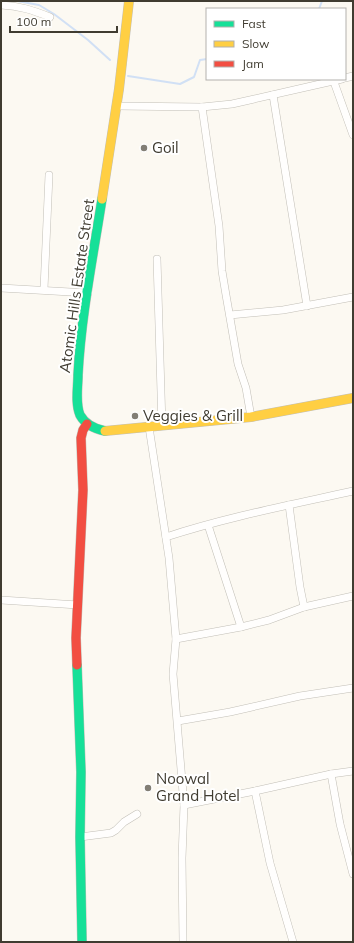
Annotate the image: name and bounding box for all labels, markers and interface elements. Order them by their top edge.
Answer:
scale bar [10,8,117,34]
legend [206,8,346,80]
text: 100 m [16,14,51,29]
text: Fast [242,16,266,31]
text: Slow [242,36,270,51]
text: Jam [242,56,264,71]
place label: Goil [152,138,179,157]
marker: Goil [139,143,149,153]
street label: Atomic Hills Estate Street [55,198,98,374]
place label: Veggies & Grill [143,406,243,425]
marker: Veggies & Grill [130,411,140,421]
place label: Noowal Grand Hotel [156,769,240,805]
marker: Noowal Grand Hotel [143,783,153,793]

